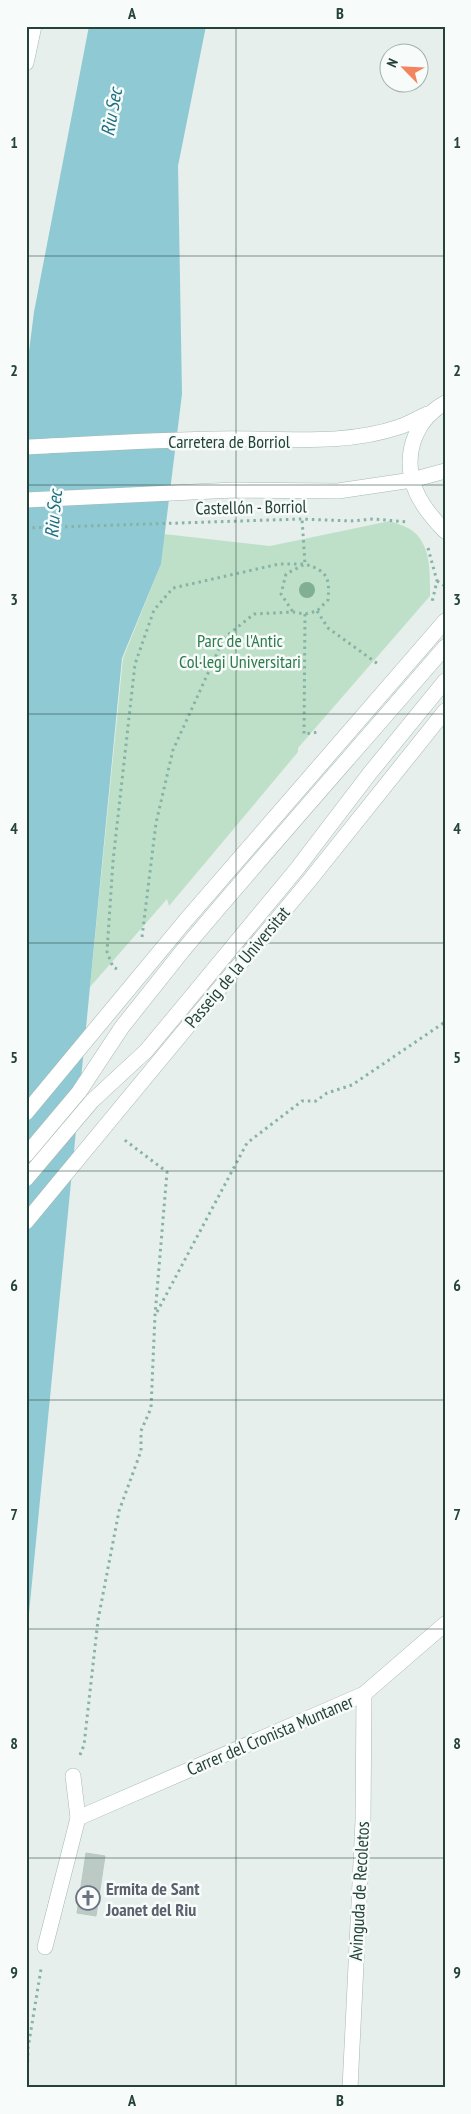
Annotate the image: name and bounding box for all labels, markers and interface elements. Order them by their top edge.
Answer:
text: A [127,3,137,23]
text: B [336,3,344,23]
north arrow [378,42,428,92]
text: N [382,56,402,70]
water label: Riu Sec [95,84,127,138]
text: 1 [10,132,18,152]
text: 1 [453,132,461,152]
text: 2 [10,360,18,380]
text: 2 [453,360,461,380]
street label: Carretera de Borriol [168,430,291,453]
water label: Riu Sec [39,487,67,539]
street label: Castellón - Borriol [195,495,308,519]
text: 3 [10,589,18,609]
text: 3 [453,589,461,609]
park label: Parc de l'Antic Col·legi Universitari [179,629,301,673]
text: 4 [10,818,18,838]
text: 4 [453,818,461,838]
street label: Passeig de la Universitat [179,901,295,1033]
text: 5 [10,1047,18,1067]
text: 5 [453,1047,461,1067]
text: 6 [10,1275,18,1295]
text: 6 [453,1275,461,1295]
text: 7 [10,1504,18,1524]
text: 7 [453,1504,461,1524]
street label: Carrer del Cronista Muntaner [183,1689,357,1780]
text: 8 [10,1733,18,1753]
text: 8 [453,1733,461,1753]
street label: Avinguda de Recoletos [344,1821,374,1961]
place label: Ermita de Sant Joanet del Riu [105,1877,200,1921]
church icon: Ermita de Sant Joanet del Riu [75,1885,101,1911]
text: 9 [10,1962,18,1982]
text: 9 [453,1962,461,1982]
text: A [127,2090,137,2110]
text: B [336,2090,344,2110]

